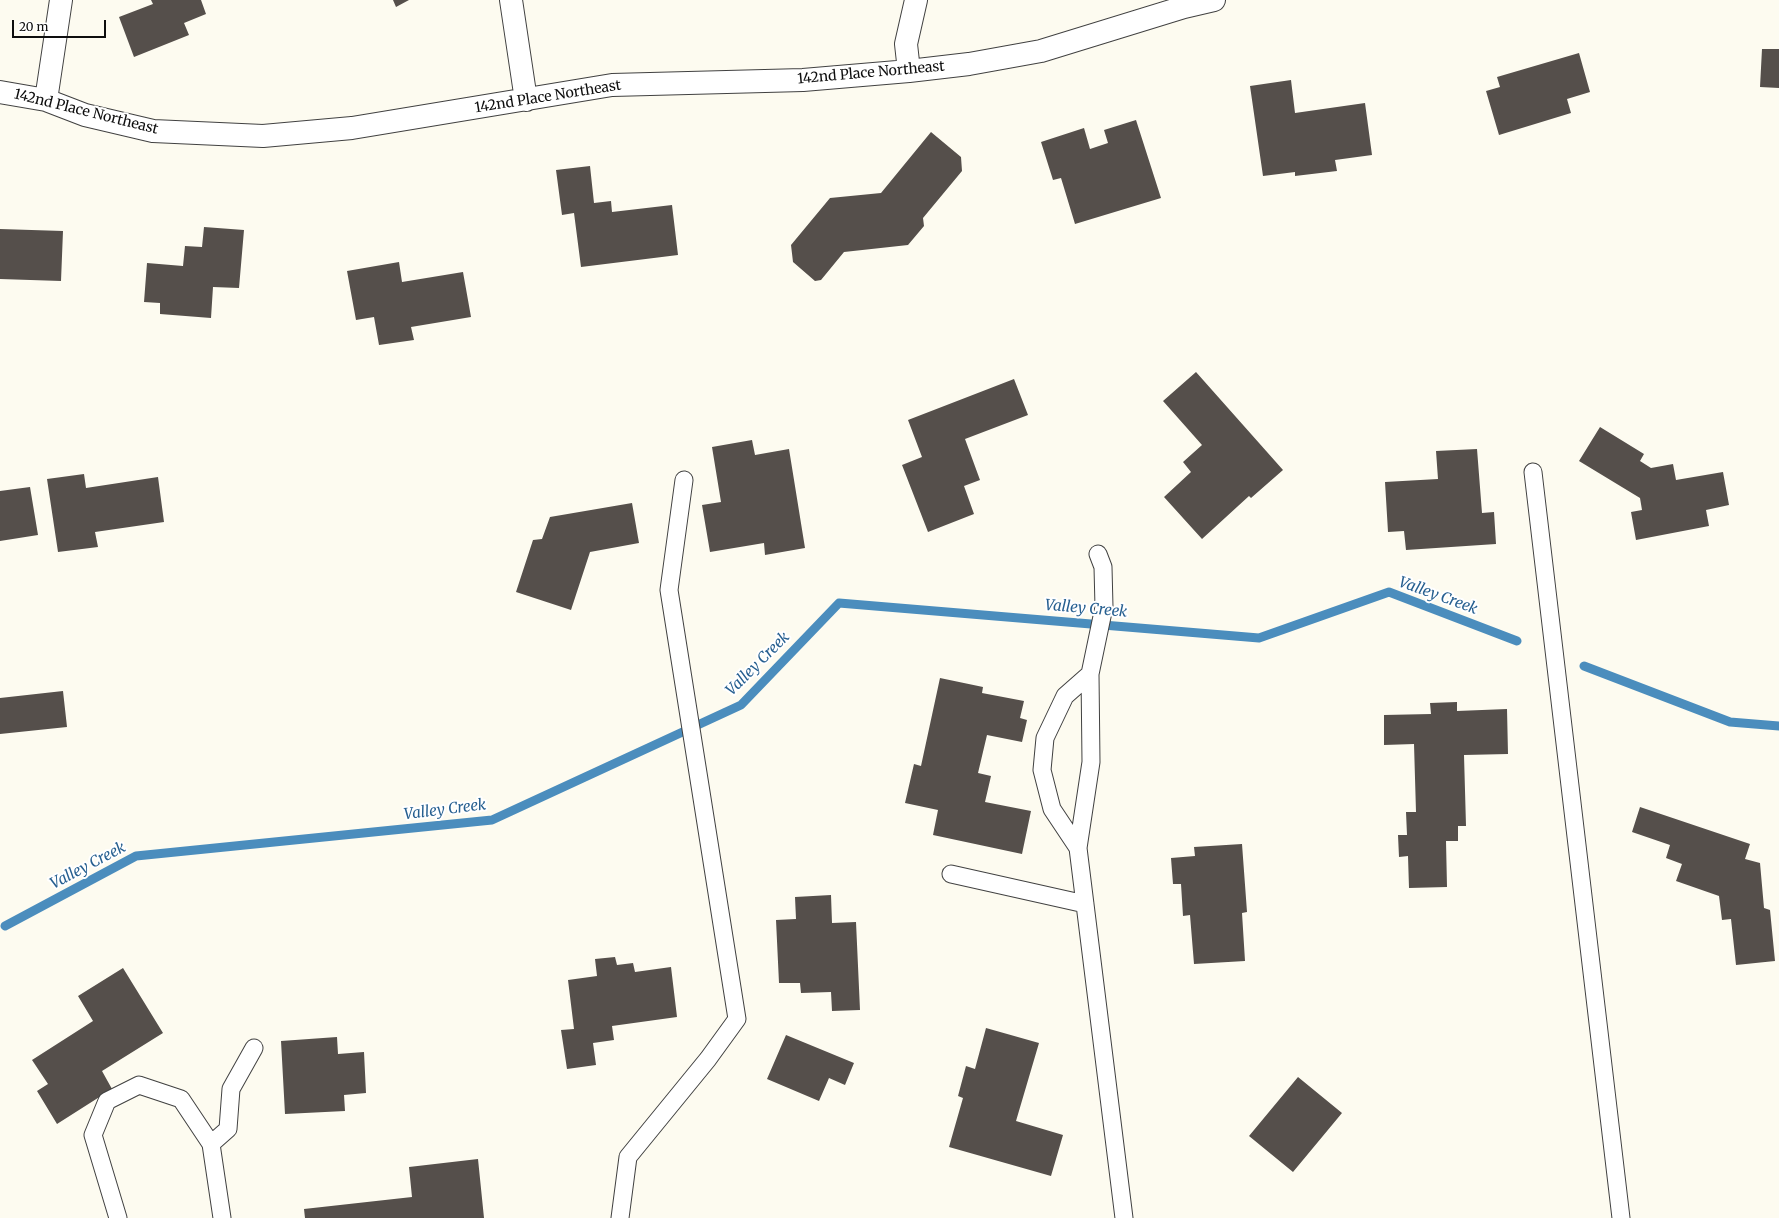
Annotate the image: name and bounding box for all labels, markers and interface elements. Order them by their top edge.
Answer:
scale bar [14,12,108,38]
text: 20 m [19,19,48,34]
street label: 142nd Place Northeast [797,58,945,88]
street label: 142nd Place Northeast [474,77,622,117]
street label: 142nd Place Northeast [12,86,160,138]
water label: Valley Creek [1396,573,1480,619]
water label: Valley Creek [1044,596,1128,622]
water label: Valley Creek [722,628,794,700]
water label: Valley Creek [403,796,487,824]
water label: Valley Creek [47,839,129,893]

